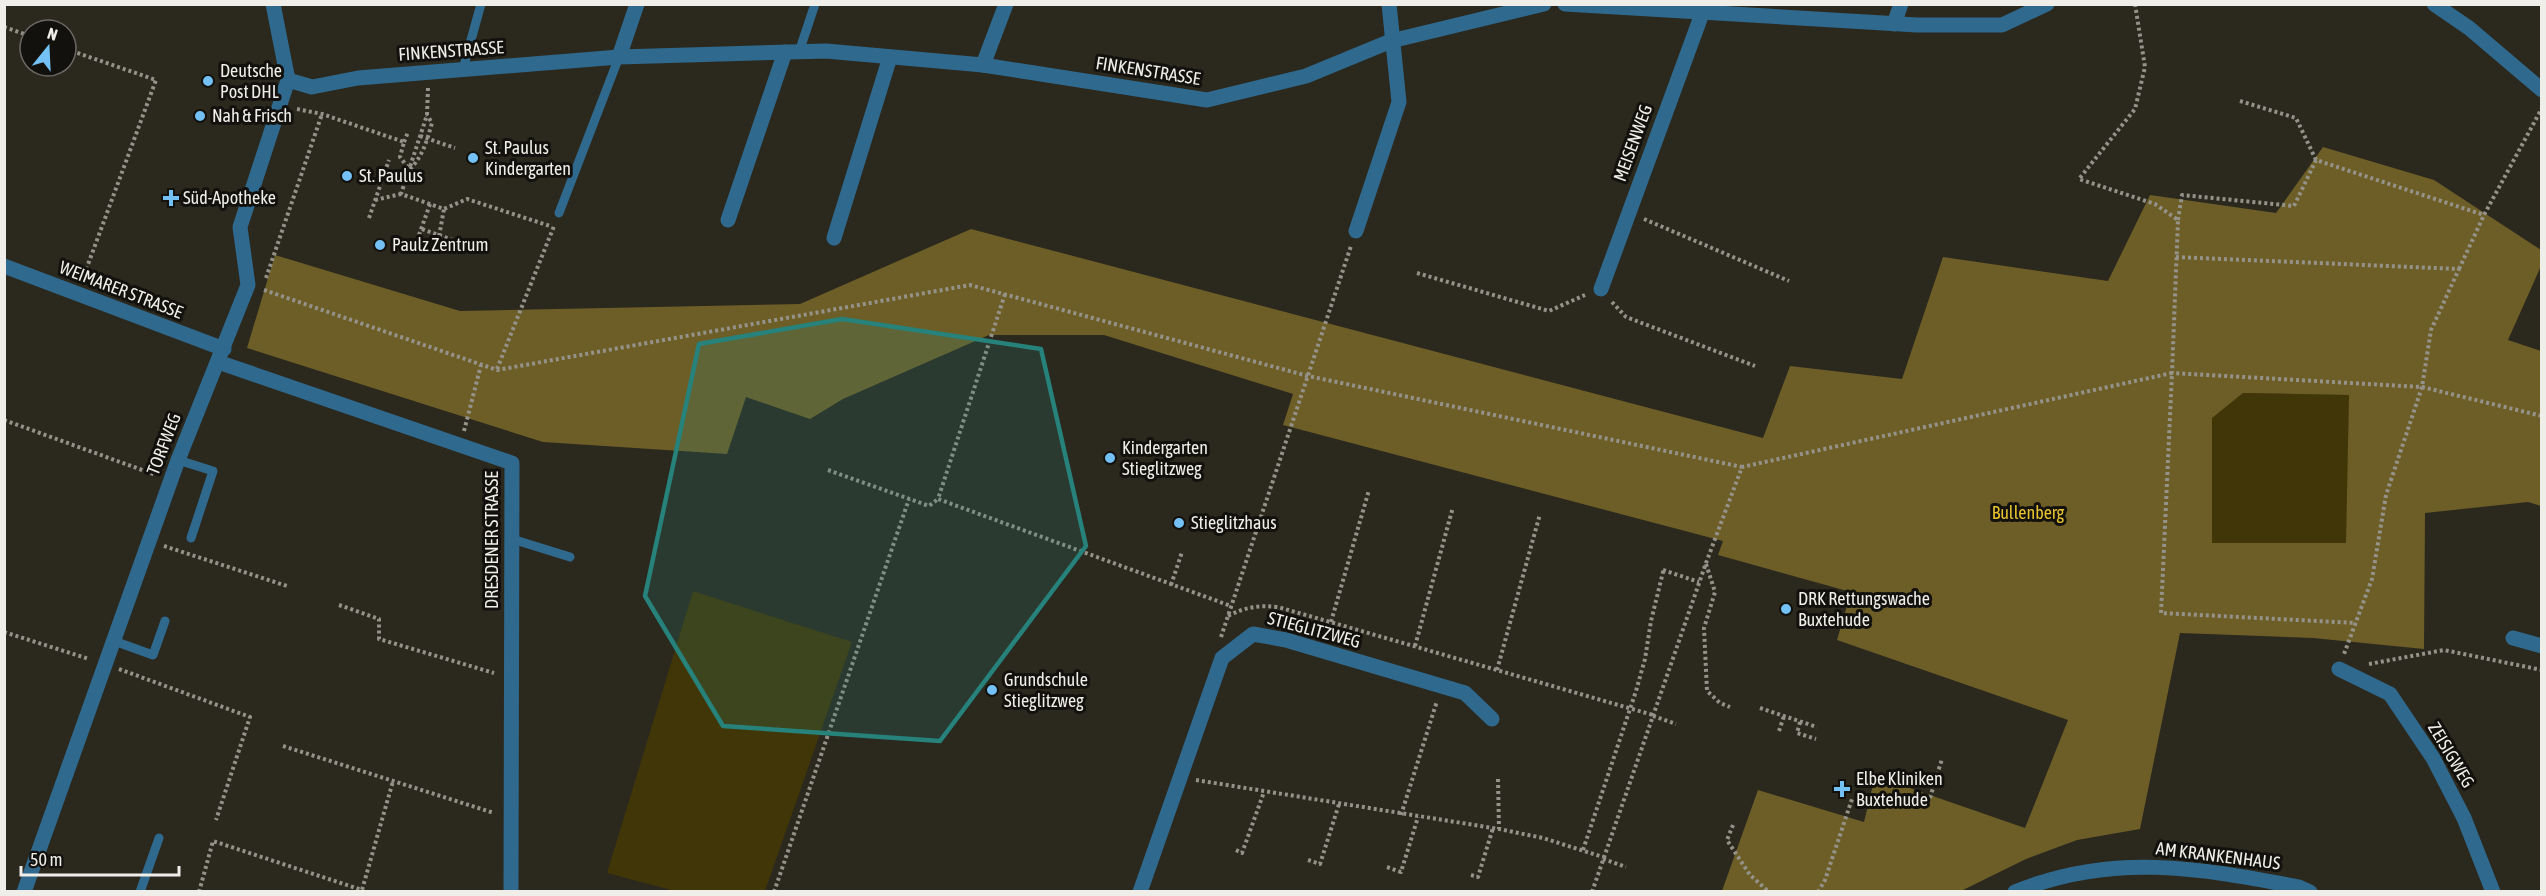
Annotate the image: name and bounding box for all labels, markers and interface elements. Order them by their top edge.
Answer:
north arrow [18,18,78,78]
text: N [45,24,60,44]
street label: FINKENSTRASSE [398,36,505,65]
street label: FINKENSTRASSE [1094,52,1202,89]
place label: Deutsche Post DHL [220,60,282,102]
marker: Deutsche Post DHL [201,74,215,88]
street label: MEISENWEG [1609,101,1656,184]
place label: Nah & Frisch [212,105,292,126]
marker: Nah & Frisch [193,109,207,123]
place label: St. Paulus Kindergarten [485,137,571,179]
marker: St. Paulus Kindergarten [466,151,480,165]
place label: St. Paulus [359,165,423,186]
marker: St. Paulus [340,169,354,183]
place label: Süd-Apotheke [183,187,276,208]
marker: Süd-Apotheke [164,191,178,205]
place label: Paulz Zentrum [392,234,488,255]
marker: Paulz Zentrum [373,238,387,252]
street label: WEIMARER STRASSE [57,256,186,323]
street label: TORFWEG [142,410,185,478]
place label: Kindergarten Stieglitzweg [1122,437,1208,479]
marker: Kindergarten Stieglitzweg [1103,451,1117,465]
street label: DRESDENER STRASSE [481,471,502,609]
park label: Bullenberg [1992,502,2065,523]
place label: Stieglitzhaus [1191,512,1277,533]
marker: Stieglitzhaus [1172,516,1186,530]
place label: DRK Rettungswache Buxtehude [1798,588,1930,630]
marker: DRK Rettungswache Buxtehude [1779,602,1793,616]
street label: STIEGLITZWEG [1265,607,1363,652]
place label: Grundschule Stieglitzweg [1004,669,1088,711]
marker: Grundschule Stieglitzweg [985,683,999,697]
street label: ZEISIGWEG [2424,718,2479,791]
place label: Elbe Kliniken Buxtehude [1856,768,1943,810]
marker: Elbe Kliniken Buxtehude [1833,780,1851,798]
street label: AM KRANKENHAUS [2155,837,2282,874]
scale bar [21,839,178,877]
text: 50 m [30,849,62,870]

